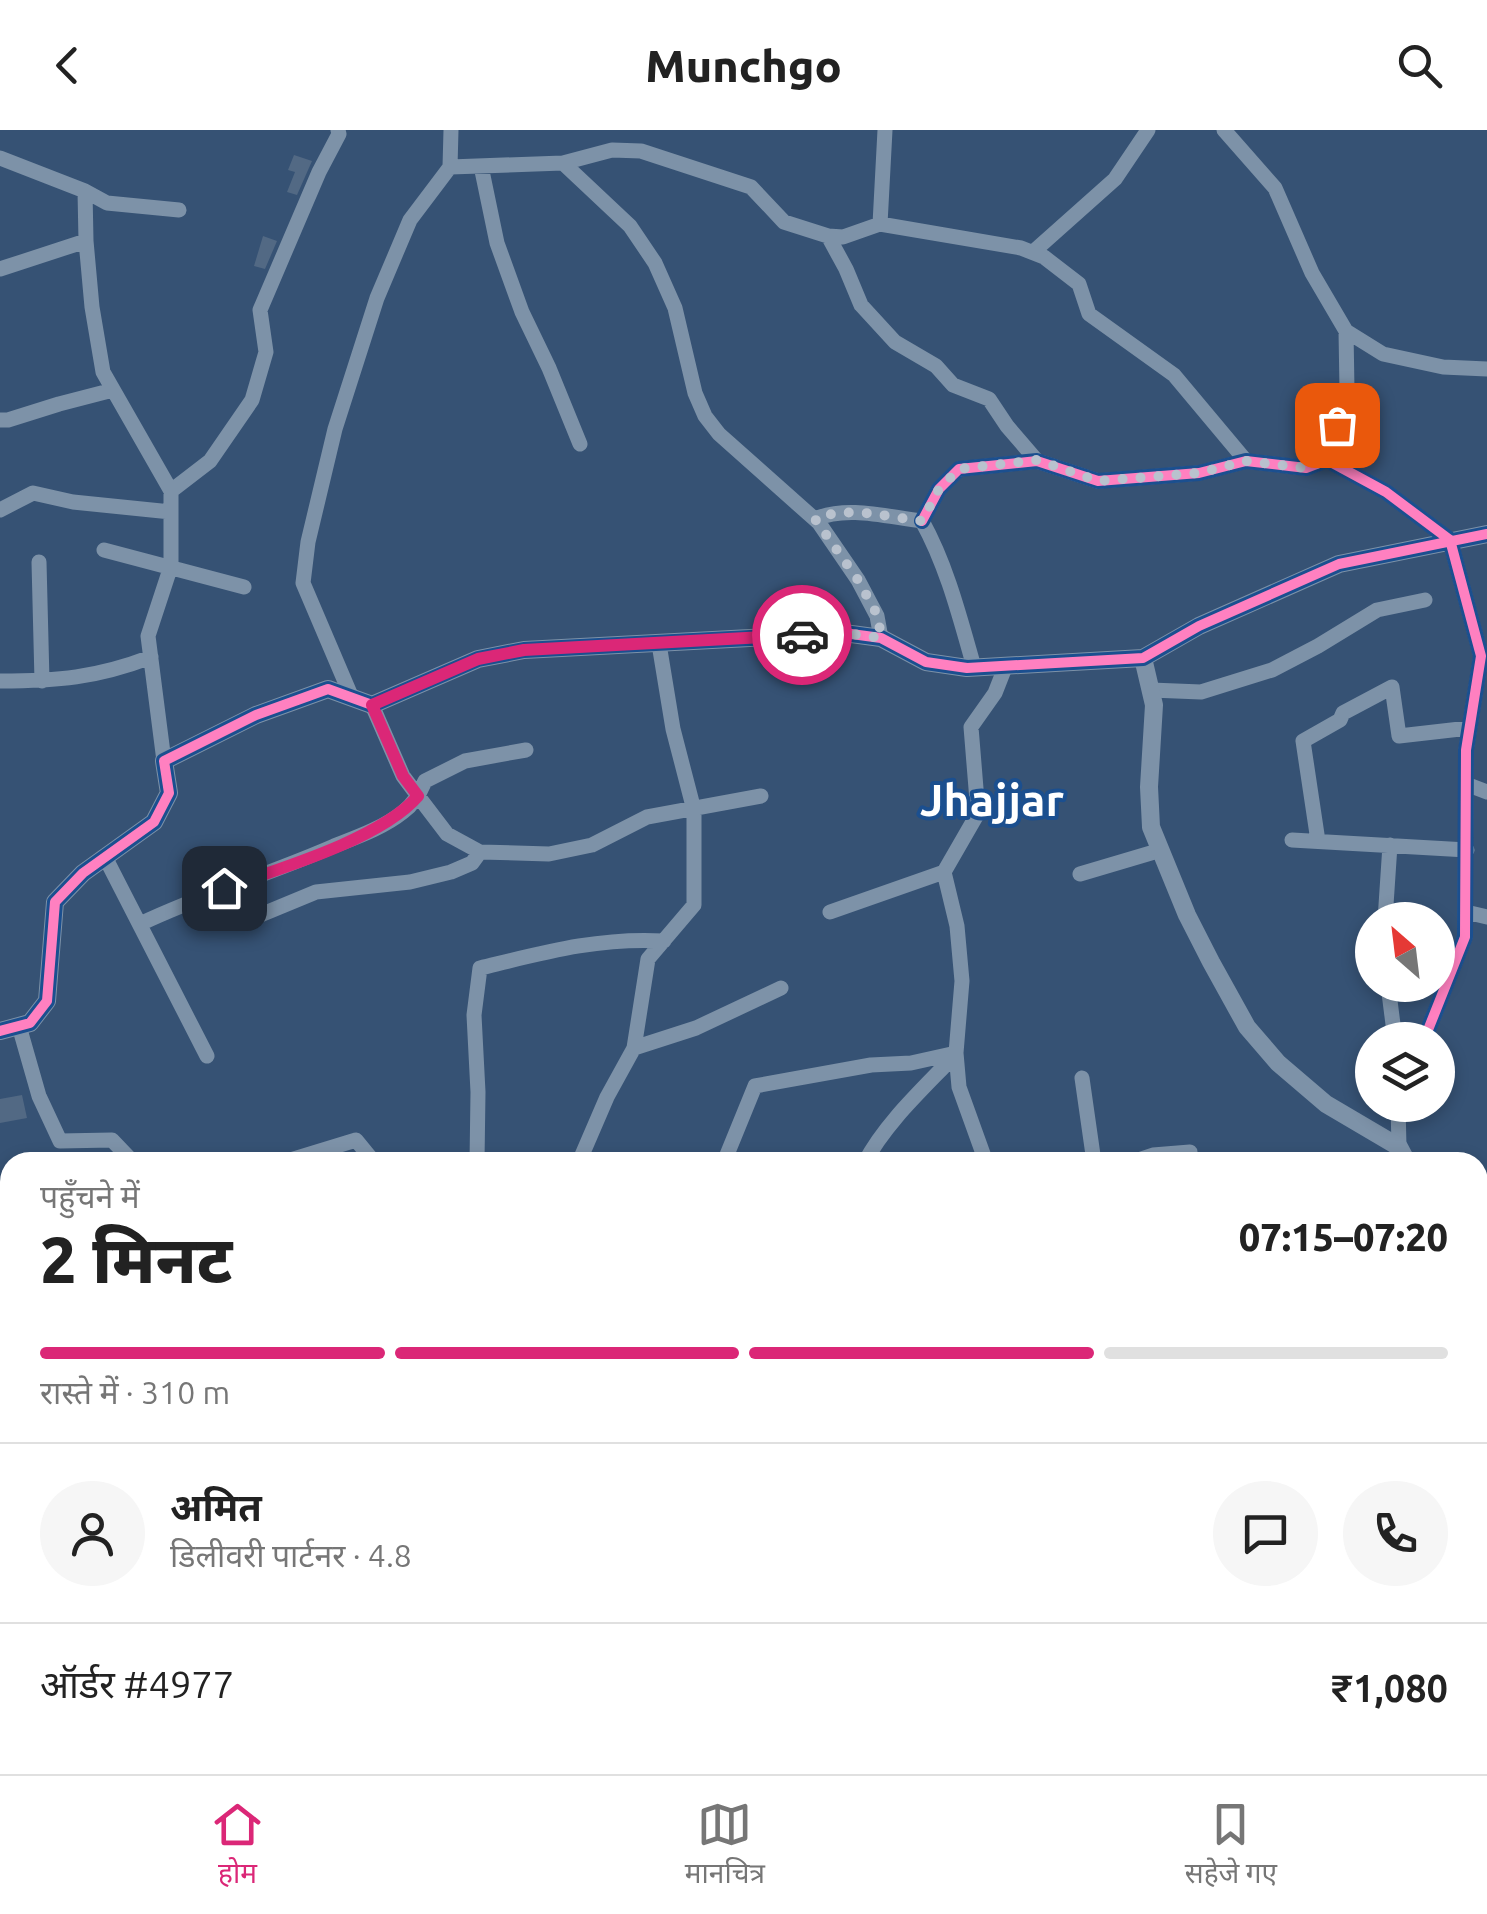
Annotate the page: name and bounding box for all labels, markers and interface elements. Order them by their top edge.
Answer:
icon: back [40,38,95,93]
icon: search [1392,38,1447,93]
text: Munchgo [645,40,842,91]
pin [1295,383,1380,468]
icon: bag [1310,398,1365,453]
courier [752,585,852,685]
icon: car [775,608,830,663]
district label: Jhajjar [920,774,1064,825]
pin [182,846,267,931]
icon: home [197,861,252,916]
north arrow [1355,902,1455,1002]
map controls [1355,902,1455,1122]
button: layers [1355,1022,1455,1122]
text: पहुँचने में [40,1178,140,1214]
text: 07:15–07:20 [1239,1216,1448,1258]
text: 2 मिनट [40,1222,232,1295]
text: रास्ते में · 310 m [40,1374,230,1410]
button: person [40,1481,145,1586]
button: chat [1213,1481,1318,1586]
button: phone [1343,1481,1448,1586]
text: अमित [170,1486,262,1528]
text: डिलीवरी पार्टनर · 4.8 [170,1537,412,1573]
text: ऑर्डर #4977 [40,1663,234,1705]
text: ₹1,080 [1331,1667,1448,1709]
tab: होम [210,1797,265,1894]
tab: मानचित्र [685,1797,765,1894]
tab: सहेजे गए [1185,1797,1277,1894]

